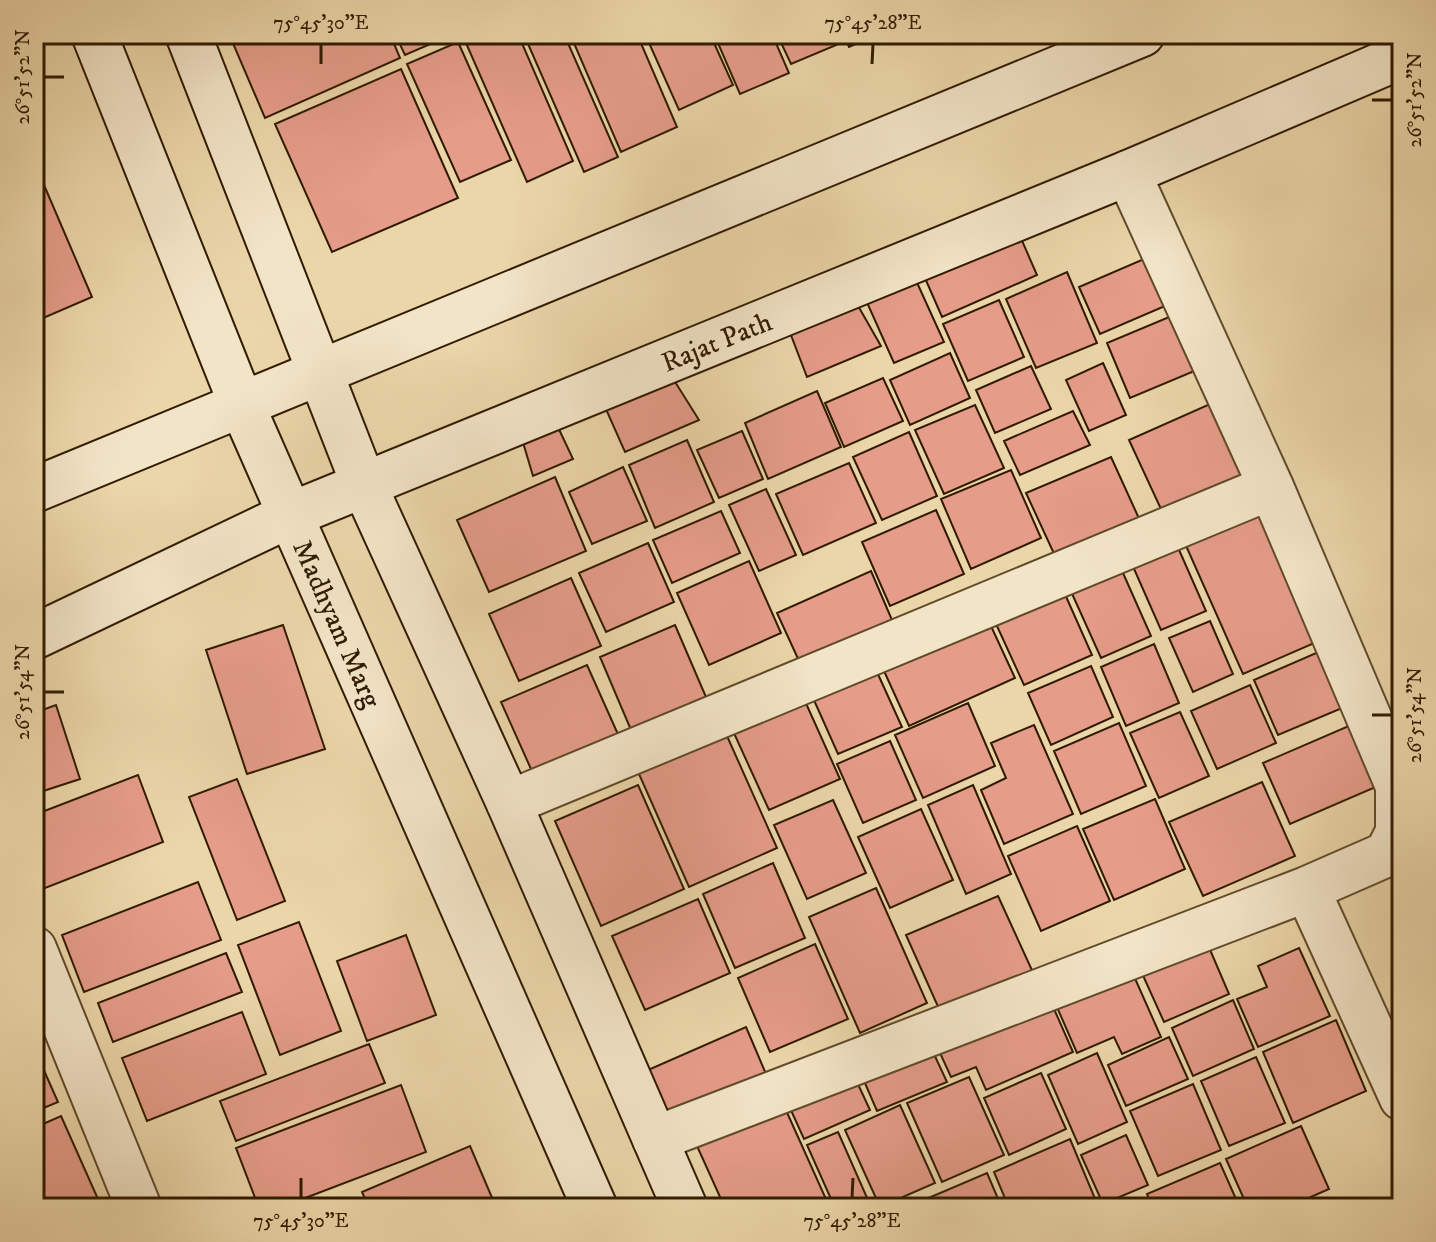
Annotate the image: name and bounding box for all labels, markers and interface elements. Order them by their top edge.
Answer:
text: 75°45'30"E [273,11,369,36]
text: 75°45'28"E [824,11,922,36]
text: 26°51'52"N [11,29,36,125]
text: 26°51'52"N [1403,52,1428,148]
street label: Rajat Path [657,304,777,381]
street label: Madhyam Marg [284,535,389,714]
text: 26°51'54"N [11,644,36,740]
text: 26°51'54"N [1403,667,1428,763]
text: 75°45'30"E [253,1209,349,1234]
text: 75°45'28"E [803,1209,901,1234]

